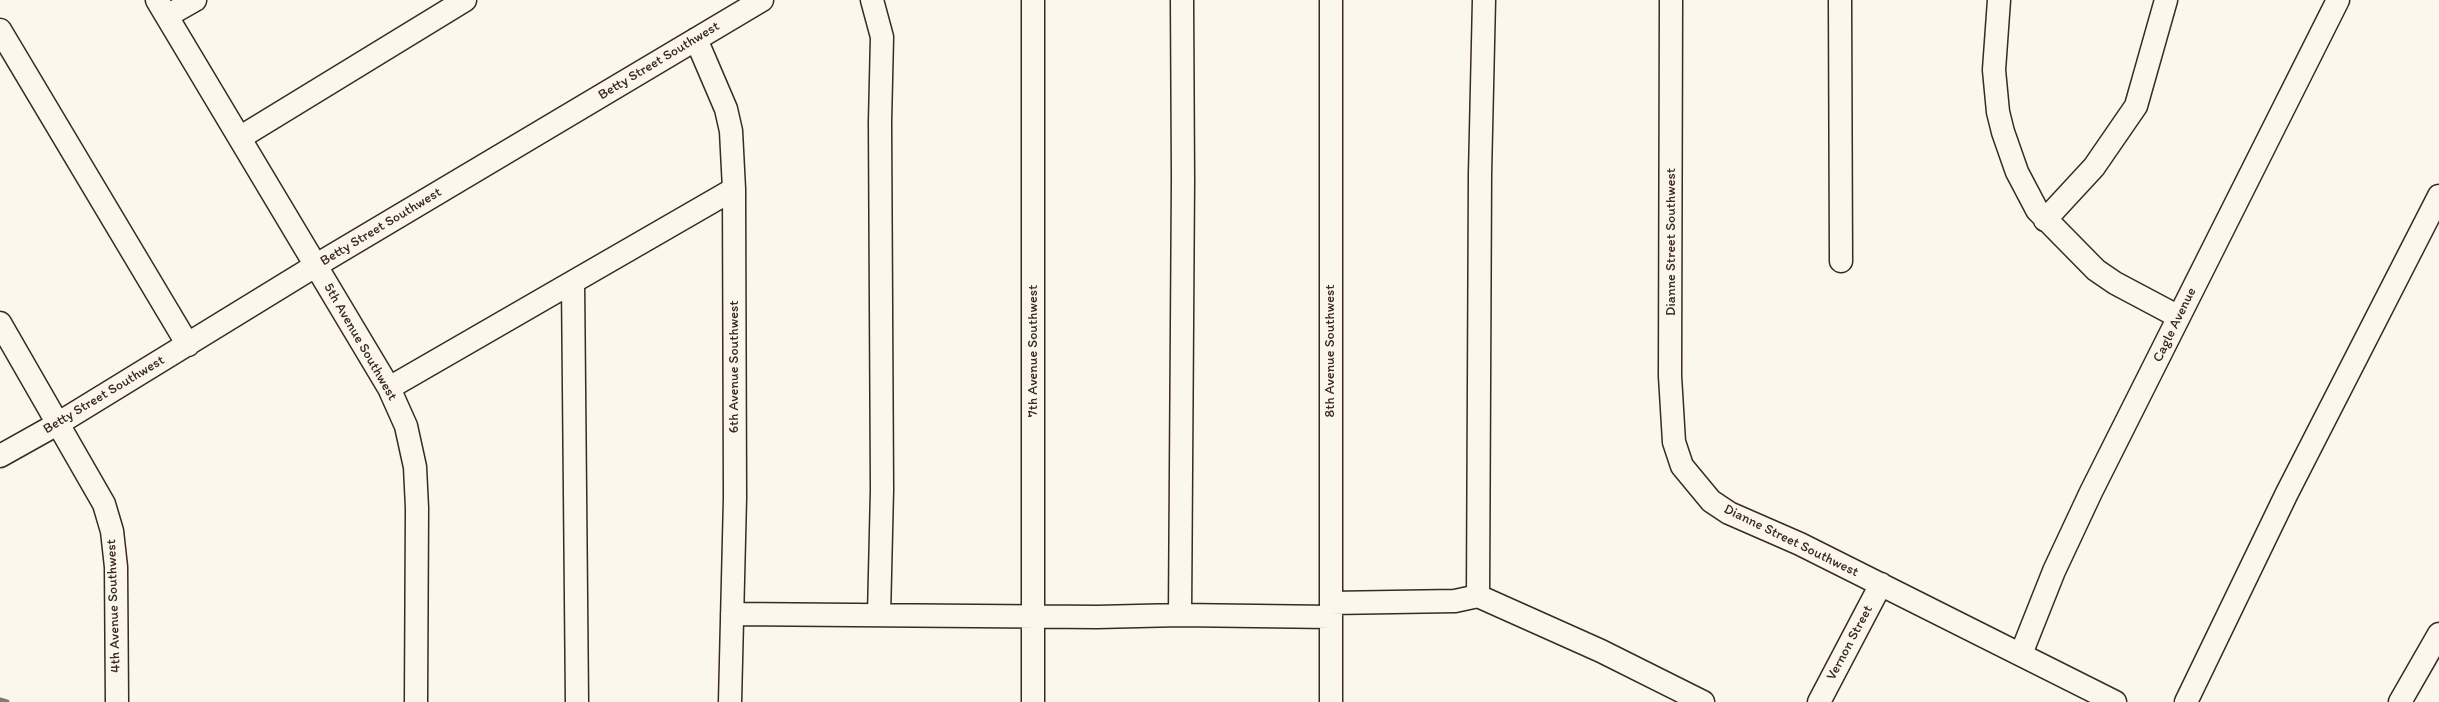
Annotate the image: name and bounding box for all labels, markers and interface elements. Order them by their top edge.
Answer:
street label: Betty Street Southwest [595,18,723,104]
street label: Dianne Street Southwest [1663,168,1679,316]
street label: Betty Street Southwest [317,184,445,270]
street label: 5th Avenue Southwest [320,280,400,404]
street label: 8th Avenue Southwest [1322,284,1338,418]
street label: 7th Avenue Southwest [1025,285,1041,417]
street label: Cagle Avenue [2150,285,2200,365]
street label: 6th Avenue Southwest [726,301,742,433]
street label: Betty Street Southwest [40,352,168,438]
street label: Dianne Street Southwest [1721,501,1861,581]
street label: 4th Avenue Southwest [103,539,125,673]
street label: Vernon Street [1823,603,1877,683]

